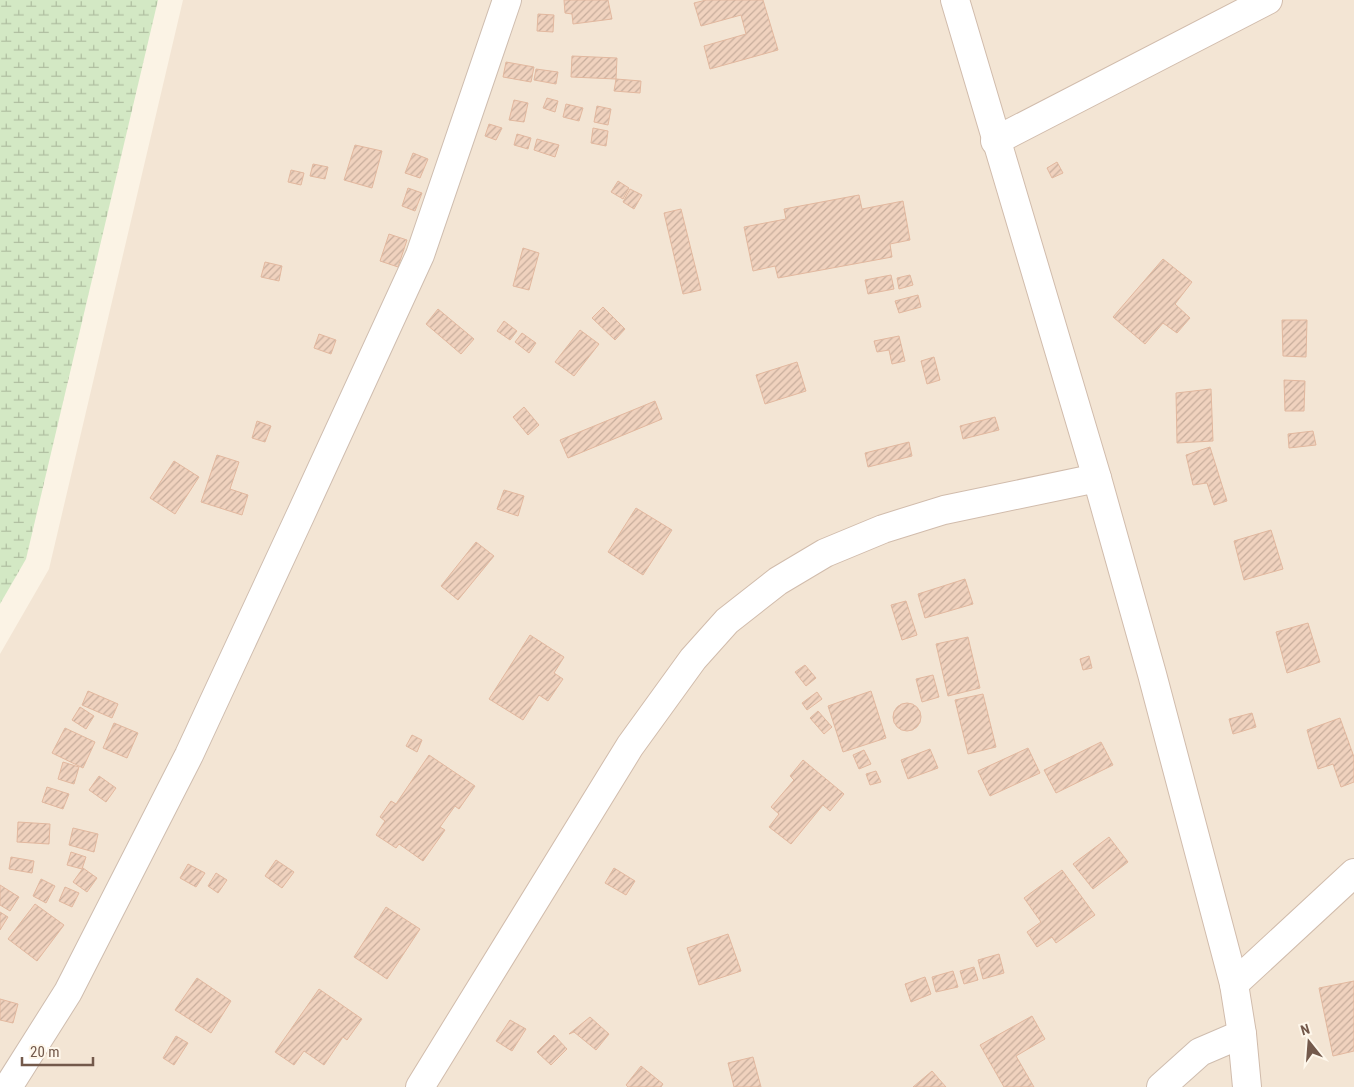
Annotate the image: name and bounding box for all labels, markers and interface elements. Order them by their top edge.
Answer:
north arrow [1284,1017,1334,1067]
text: N [1299,1021,1312,1038]
scale bar [22,1034,94,1066]
text: 20 m [30,1043,60,1061]

